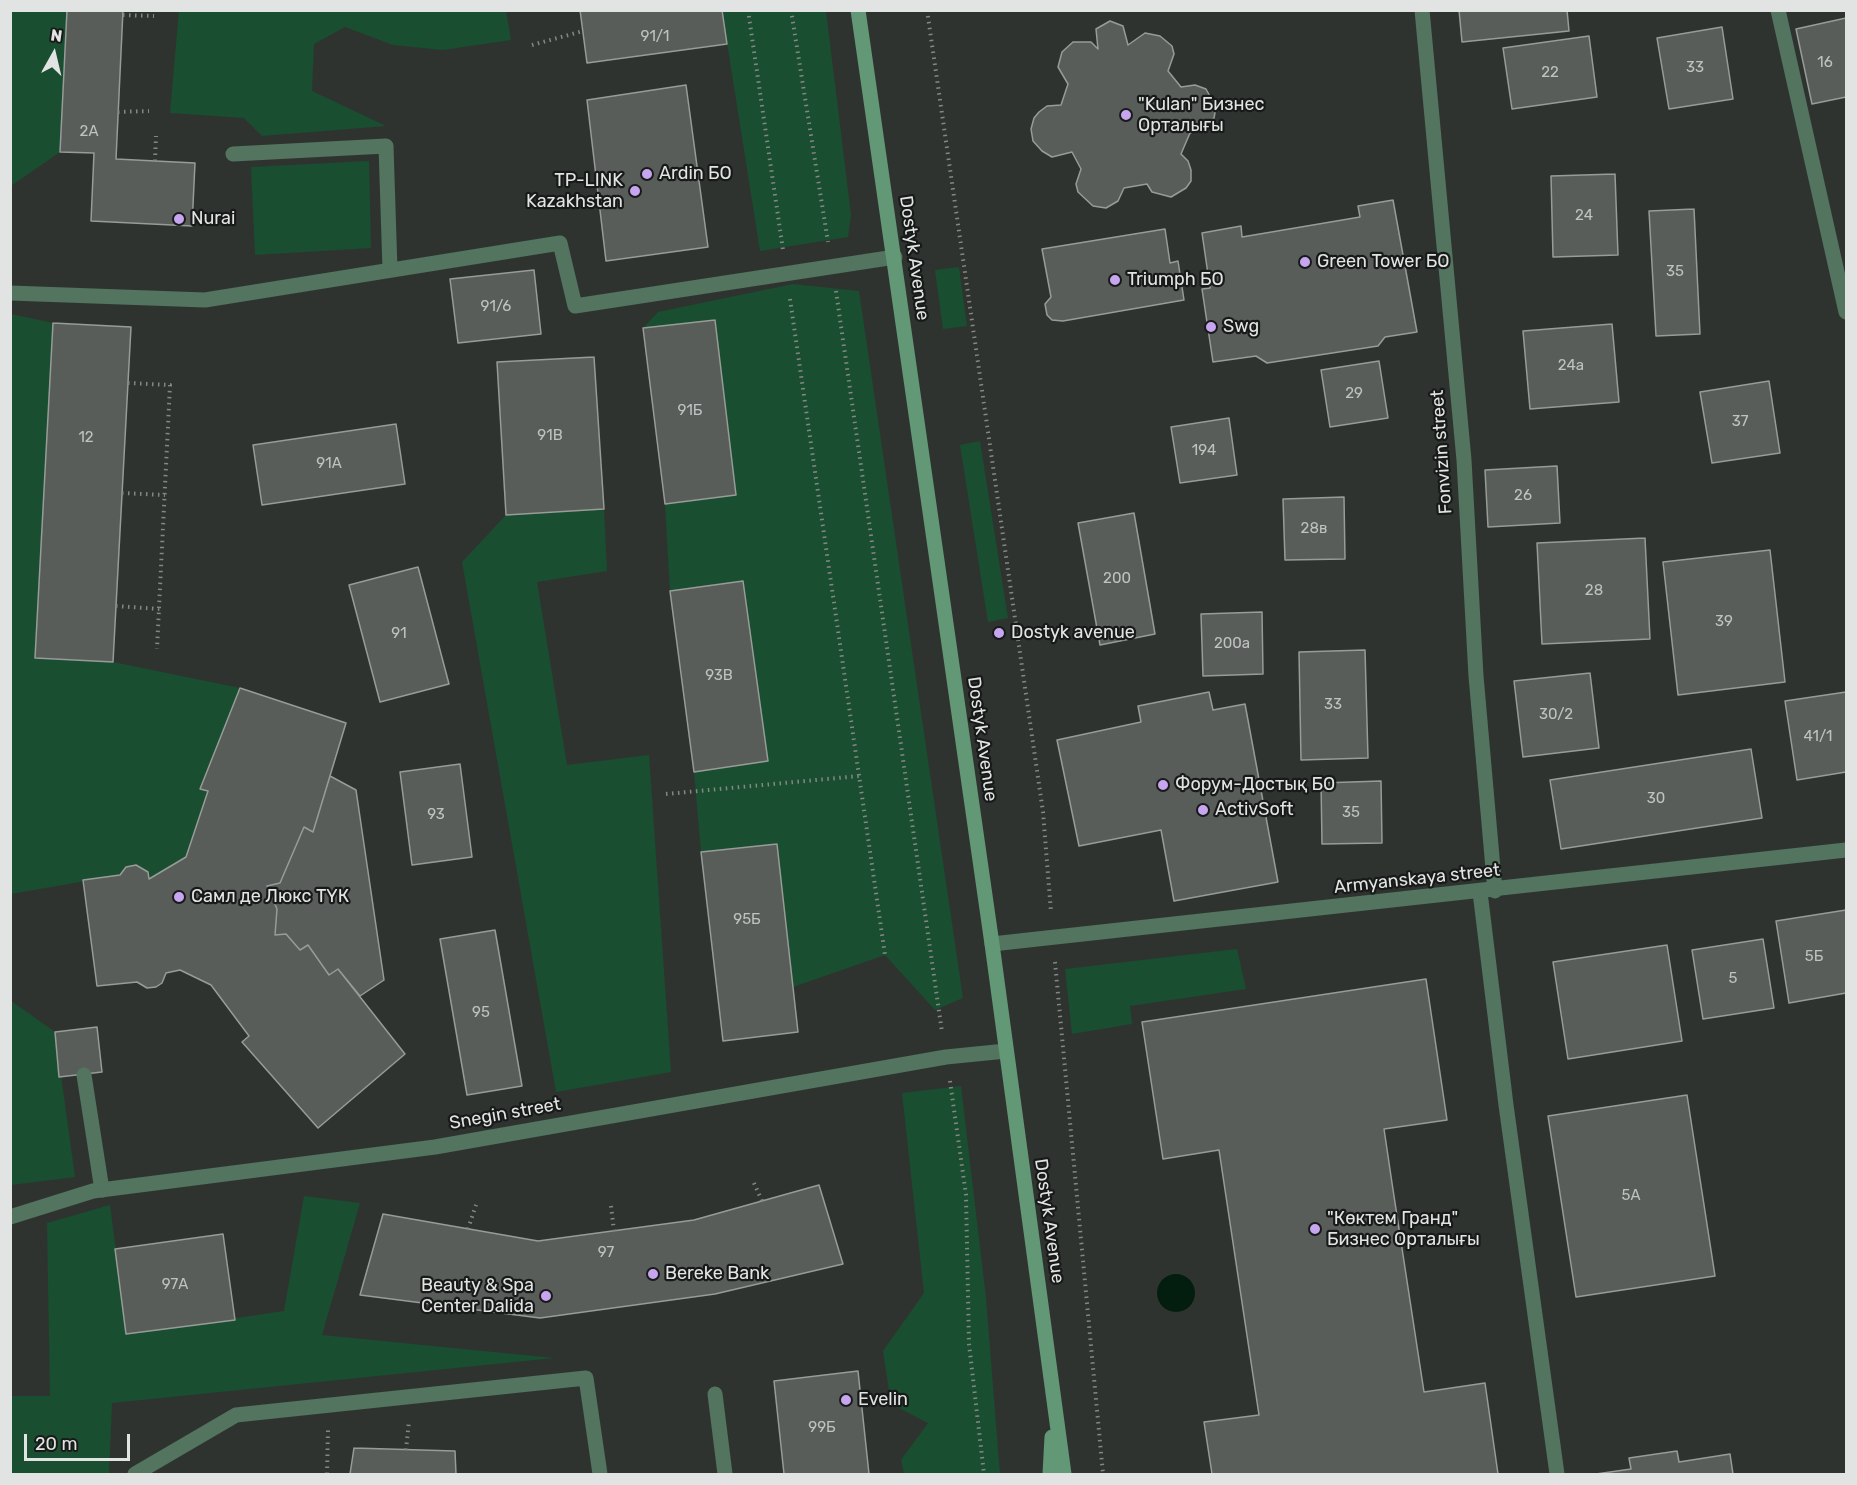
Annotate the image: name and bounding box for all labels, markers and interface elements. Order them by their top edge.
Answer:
north arrow [24,24,84,84]
text: N [50,25,64,46]
house number: 91/1 [641,28,669,46]
house number: 16 [1817,54,1833,72]
house number: 33 [1686,59,1704,77]
house number: 22 [1541,64,1559,82]
place label: "Kulan" Бизнес Орталығы [1138,94,1264,136]
marker: "Kulan" Бизнес Орталығы [1119,108,1133,122]
house number: 2А [80,123,98,141]
place label: Ardin БО [659,163,732,185]
marker: Ardin БО [640,167,654,181]
place label: TP-LINK Kazakhstan [526,170,623,213]
marker: TP-LINK Kazakhstan [628,184,642,198]
street label: Dostyk Avenue [895,194,933,322]
house number: 24 [1575,207,1593,225]
place label: Nurai [191,208,235,230]
marker: Nurai [172,212,186,226]
place label: Green Tower БО [1317,251,1449,273]
marker: Green Tower БО [1298,255,1312,269]
house number: 35 [1666,263,1684,281]
place label: Triumph БО [1127,269,1224,291]
marker: Triumph БО [1108,273,1122,287]
house number: 91/6 [481,298,511,316]
place label: Swg [1223,316,1259,338]
marker: Swg [1204,320,1218,334]
house number: 24а [1558,357,1584,375]
house number: 29 [1345,385,1363,403]
street label: Fonvizin street [1427,389,1457,515]
house number: 91Б [678,402,702,420]
house number: 37 [1732,413,1748,431]
house number: 91В [537,427,563,445]
house number: 12 [78,429,94,447]
house number: 194 [1192,442,1216,460]
house number: 91А [316,455,342,473]
house number: 26 [1514,487,1532,505]
house number: 28в [1301,520,1327,538]
house number: 200 [1103,570,1131,588]
house number: 28 [1585,582,1603,600]
house number: 39 [1715,613,1733,631]
place label: Dostyk avenue [1011,622,1135,644]
house number: 91 [391,625,407,643]
marker: Dostyk avenue [992,626,1006,640]
house number: 200а [1214,635,1250,653]
house number: 93В [705,667,733,685]
street label: Dostyk Avenue [963,675,1001,803]
house number: 33 [1324,696,1342,714]
house number: 30/2 [1539,706,1573,724]
house number: 41/1 [1803,728,1833,746]
place label: Форум-Достық БО [1175,774,1335,796]
marker: Форум-Достық БО [1156,778,1170,792]
house number: 30 [1647,790,1665,808]
place label: ActivSoft [1215,799,1294,821]
marker: ActivSoft [1196,803,1210,817]
house number: 35 [1342,804,1360,822]
house number: 93 [427,806,445,824]
street label: Armyanskaya street [1333,860,1501,898]
place label: Самл де Люкс ТҮК [191,886,349,908]
marker: Самл де Люкс ТҮК [172,890,186,904]
house number: 95Б [733,911,761,929]
house number: 5Б [1805,948,1823,966]
house number: 5 [1729,970,1737,988]
house number: 95 [472,1004,490,1022]
street label: Snegin street [448,1094,562,1134]
street label: Dostyk Avenue [1030,1157,1068,1285]
house number: 5А [1622,1187,1640,1205]
place label: "Көктем Гранд" Бизнес Орталығы [1327,1208,1480,1250]
marker: "Көктем Гранд" Бизнес Орталығы [1308,1222,1322,1236]
house number: 97 [598,1244,614,1262]
place label: Bereke Bank [665,1263,769,1285]
marker: Bereke Bank [646,1267,660,1281]
place label: Beauty & Spa Center Dalida [421,1275,534,1318]
house number: 97А [162,1276,188,1294]
marker: Beauty & Spa Center Dalida [539,1289,553,1303]
place label: Evelin [858,1389,908,1411]
marker: Evelin [839,1393,853,1407]
house number: 99Б [808,1419,836,1437]
scale bar [27,1422,134,1460]
text: 20 m [35,1433,77,1455]

